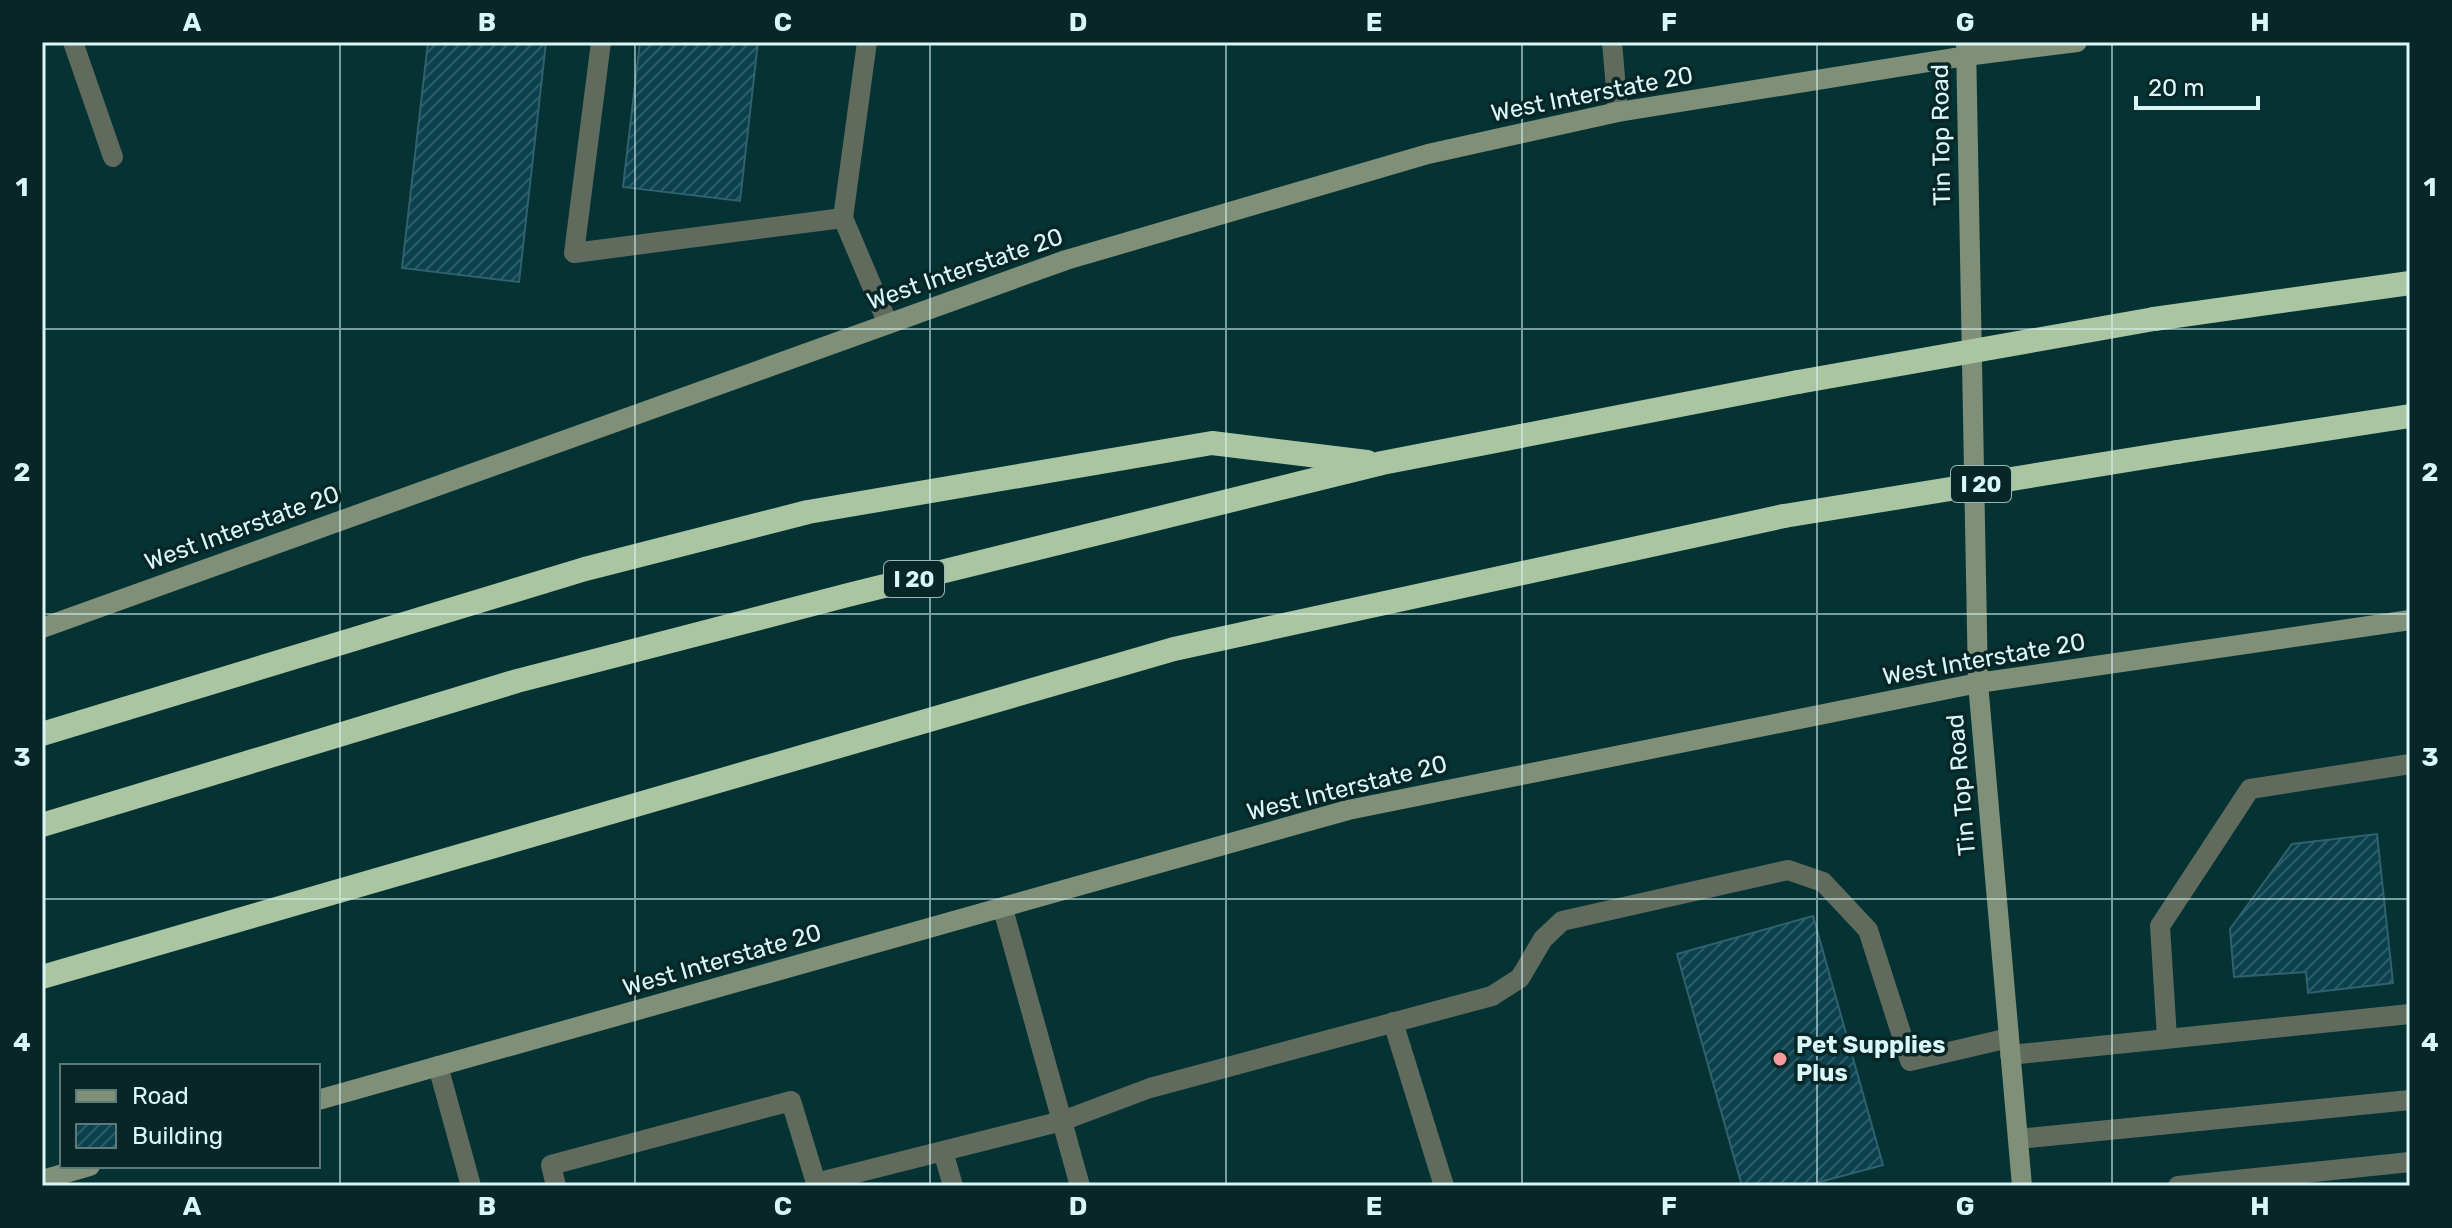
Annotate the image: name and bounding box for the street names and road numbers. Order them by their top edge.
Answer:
street label: West Interstate 20 [1489,61,1695,127]
street label: Tin Top Road [1926,64,1956,206]
street label: West Interstate 20 [863,222,1067,316]
road number: I 20 [1951,466,2011,502]
street label: West Interstate 20 [141,480,343,576]
road number: I 20 [884,561,944,597]
street label: West Interstate 20 [1880,627,2088,691]
street label: Tin Top Road [1941,713,1981,857]
street label: West Interstate 20 [1244,750,1450,826]
street label: West Interstate 20 [619,918,825,1002]

